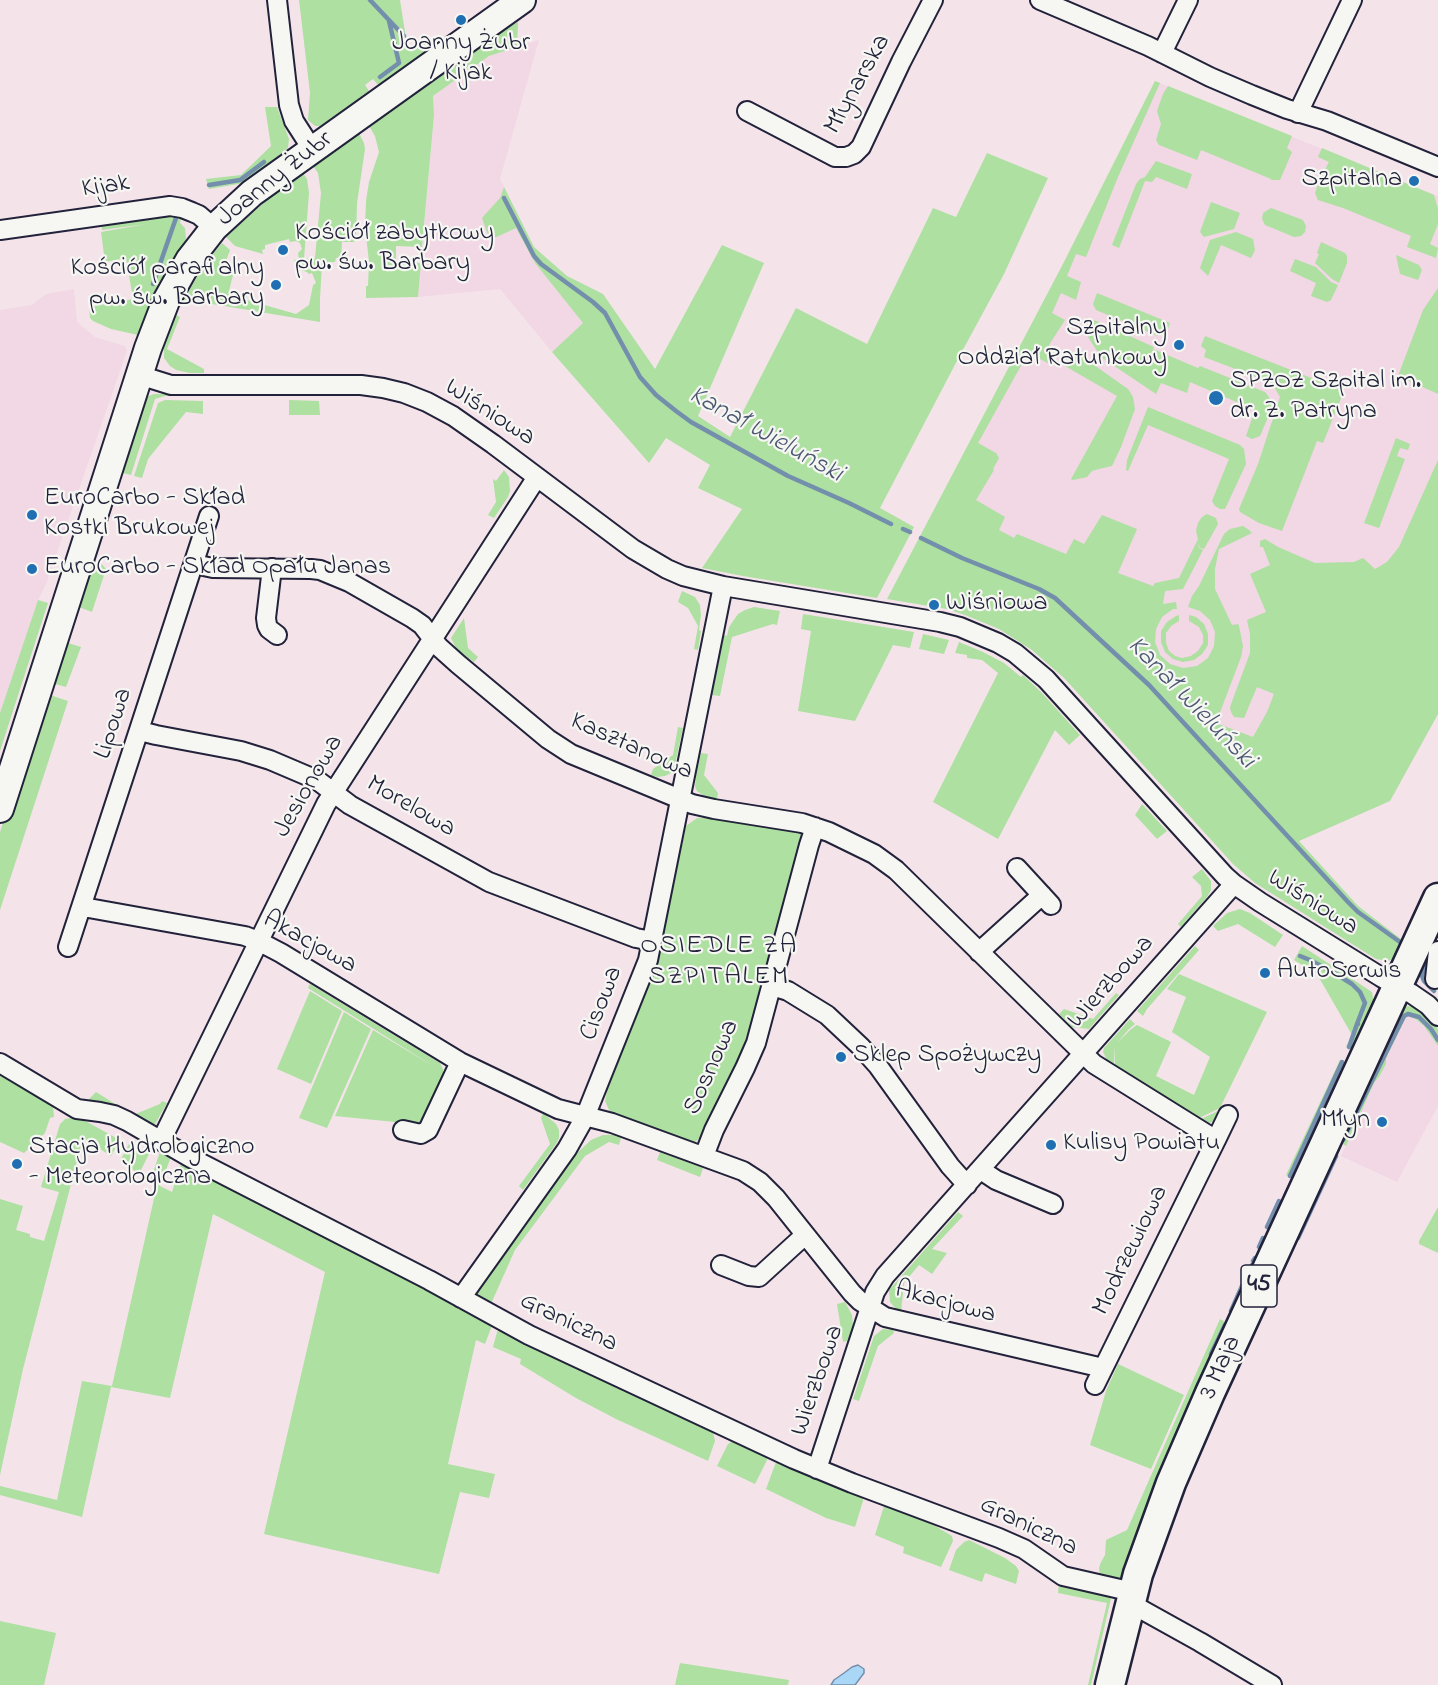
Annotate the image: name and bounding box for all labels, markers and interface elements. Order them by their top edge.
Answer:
marker: Joanny Żubr / Kijak [454,13,468,27]
place label: Joanny Żubr / Kijak [392,29,530,90]
street label: Młynarska [819,29,899,141]
street label: Joanny Żubr [212,125,340,235]
place label: Szpitalna [1302,165,1402,197]
street label: Kijak [80,169,132,207]
marker: Szpitalna [1407,174,1421,188]
place label: Kościół zabytkowy pw. św. Barbary [295,219,494,280]
marker: Kościół zabytkowy pw. św. Barbary [276,243,290,257]
place label: Kościół parafialny pw. św. Barbary [71,254,264,316]
marker: Kościół parafialny pw. św. Barbary [269,278,283,292]
place label: Szpitalny Oddział Ratunkowy [957,314,1167,376]
marker: Szpitalny Oddział Ratunkowy [1172,338,1186,352]
place label: SPZOZ Szpital im. dr. Z. Patryna [1230,367,1421,428]
street label: Wiśniowa [438,373,540,455]
water label: Kanał Wieluński [682,380,848,492]
marker: SPZOZ Szpital im. dr. Z. Patryna [1207,389,1225,407]
place label: EuroCarbo - Skład Kostki Brukowej [44,484,245,546]
marker: EuroCarbo - Skład Kostki Brukowej [25,508,39,522]
place label: EuroCarbo - Skład Opału Janas [44,553,391,585]
marker: EuroCarbo - Skład Opału Janas [25,562,39,576]
place label: Wiśniowa [946,589,1047,621]
marker: Wiśniowa [927,598,941,612]
water label: Kanał Wieluński [1119,631,1261,777]
street label: Lipowa [89,684,141,764]
street label: Kasztanowa [565,707,697,789]
street label: Jesionowa [268,730,352,844]
street label: Morelowa [360,770,460,846]
street label: Wiśniowa [1261,864,1363,944]
street label: Akacjowa [256,905,362,983]
street label: Wierzbowa [1062,930,1162,1036]
district label: OSIEDLE ZA SZPITALEM [640,932,798,995]
place label: AutoSerwis [1277,957,1401,989]
street label: Cisowa [575,963,631,1045]
marker: AutoSerwis [1258,966,1272,980]
street label: Sosnowa [678,1016,748,1120]
place label: Sklep Spożywczy [853,1041,1041,1073]
marker: Sklep Spożywczy [834,1050,848,1064]
place label: Młyn [1321,1106,1370,1138]
marker: Młyn [1375,1115,1389,1129]
place label: Kulisy Powiatu [1063,1129,1220,1161]
place label: Stacja Hydrologiczno - Meteorologiczna [29,1133,255,1194]
marker: Kulisy Powiatu [1044,1138,1058,1152]
marker: Stacja Hydrologiczno - Meteorologiczna [10,1157,24,1171]
street label: Modrzewiowa [1087,1181,1177,1321]
road number: 45 [1241,1265,1277,1307]
street label: Akacjowa [891,1276,999,1332]
street label: Graniczna [514,1287,622,1361]
street label: Wierzbowa [786,1322,852,1440]
street label: 3 Maja [1194,1331,1250,1405]
street label: Graniczna [974,1491,1082,1565]

